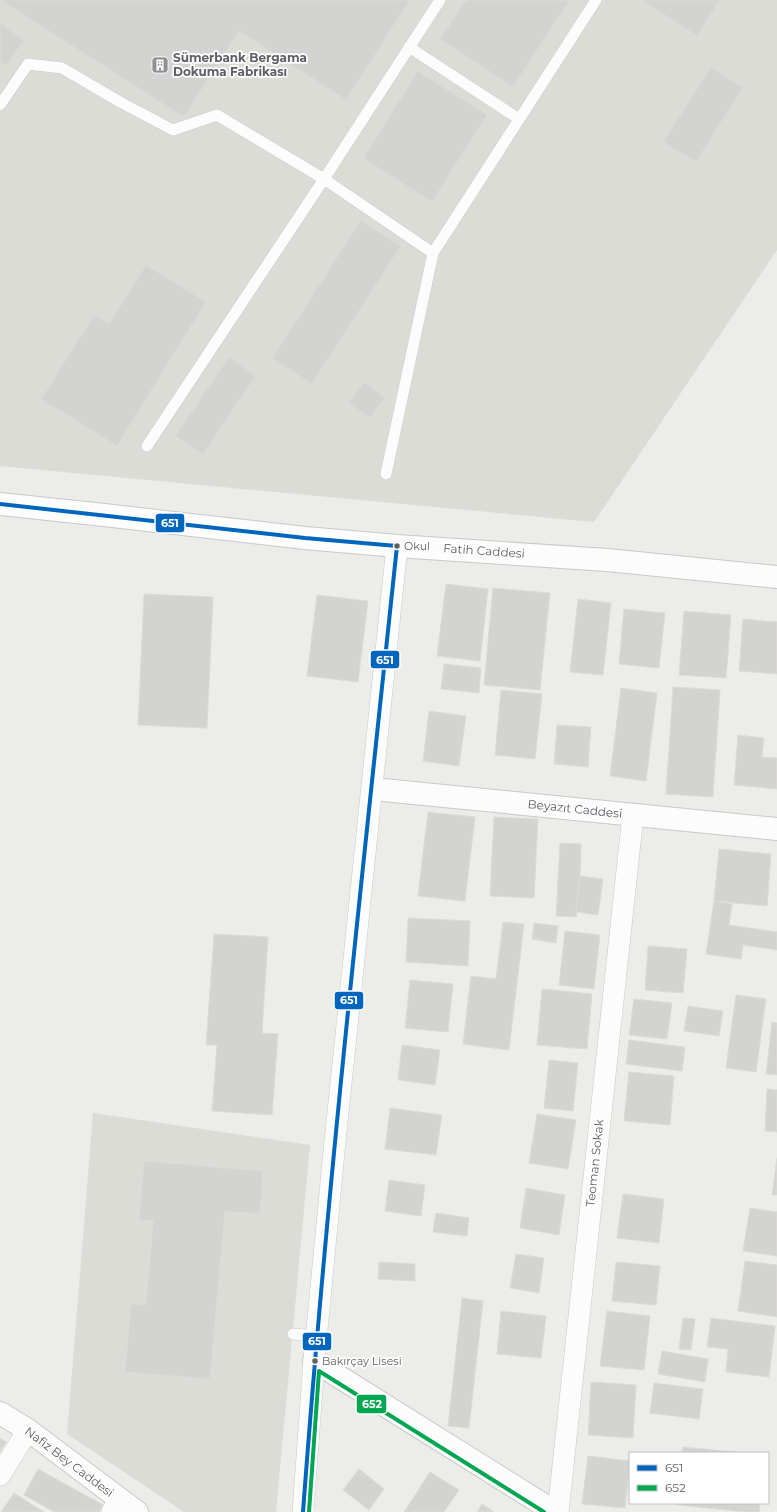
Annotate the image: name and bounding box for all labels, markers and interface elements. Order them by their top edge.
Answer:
place label: Sümerbank Bergama Dokuma Fabrikası [173,50,307,79]
building icon: Sümerbank Bergama Dokuma Fabrikası [150,55,170,75]
line badge: 651 [155,513,185,533]
text: 651 [161,516,179,530]
place label: Okul [404,539,430,553]
street label: Fatih Caddesi [443,540,525,561]
marker: Okul [392,541,402,551]
line badge: 651 [370,650,400,669]
text: 651 [376,653,394,667]
street label: Beyazıt Caddesi [527,796,623,821]
line badge: 651 [334,991,364,1010]
text: 651 [340,993,358,1007]
street label: Teoman Sokak [582,1117,607,1208]
line badge: 651 [302,1332,332,1351]
text: 651 [308,1334,326,1348]
place label: Bakırçay Lisesi [322,1354,402,1368]
marker: Bakırçay Lisesi [310,1356,320,1366]
line badge: 652 [356,1394,387,1414]
text: 652 [362,1397,382,1411]
street label: Nafiz Bey Caddesi [22,1423,117,1500]
legend [629,1452,769,1504]
text: 651 [665,1460,683,1475]
text: 652 [665,1480,686,1495]

